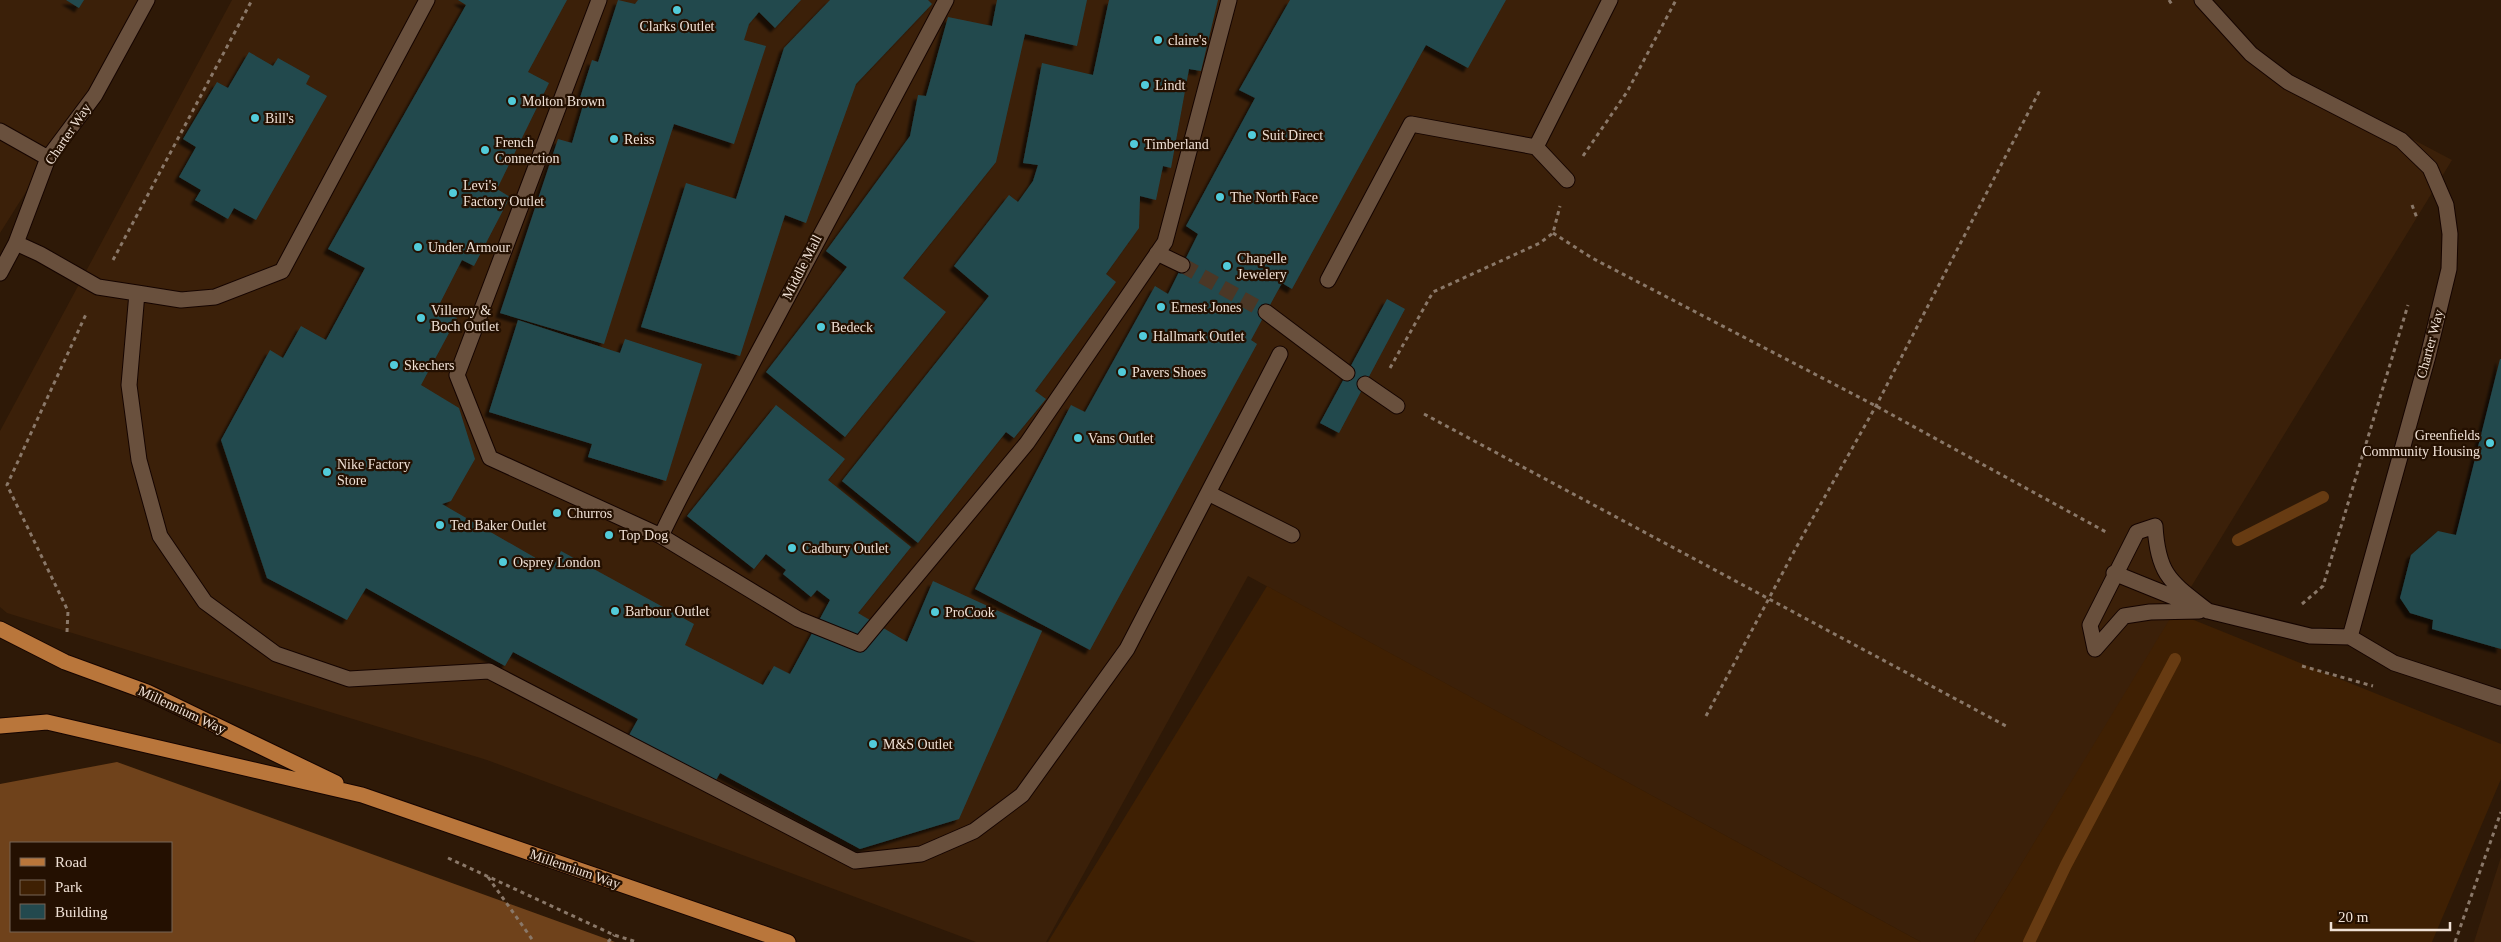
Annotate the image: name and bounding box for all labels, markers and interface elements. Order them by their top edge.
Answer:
marker: Clarks Outlet [671,4,683,16]
place label: Clarks Outlet [639,19,715,34]
place label: claire's [1168,33,1207,48]
marker: claire's [1152,34,1164,46]
place label: Lindt [1155,78,1185,93]
marker: Lindt [1139,79,1151,91]
place label: Molton Brown [522,94,605,109]
marker: Molton Brown [506,95,518,107]
street label: Charter Way [42,101,94,167]
place label: Bill's [265,111,294,126]
marker: Bill's [249,112,261,124]
place label: Suit Direct [1262,128,1323,143]
marker: Suit Direct [1246,129,1258,141]
place label: Reiss [624,132,654,147]
marker: Reiss [608,133,620,145]
place label: French Connection [495,135,560,166]
place label: Timberland [1144,137,1209,152]
marker: Timberland [1128,138,1140,150]
marker: French Connection [479,144,491,156]
place label: Levi's Factory Outlet [463,178,544,209]
marker: Levi's Factory Outlet [447,187,459,199]
place label: The North Face [1230,190,1318,205]
marker: The North Face [1214,191,1226,203]
street label: Middle Mall [779,232,825,302]
place label: Under Armour [428,240,510,255]
marker: Under Armour [412,241,424,253]
place label: Chapelle Jewelery [1237,251,1287,282]
marker: Chapelle Jewelery [1221,260,1233,272]
place label: Ernest Jones [1171,300,1241,315]
marker: Ernest Jones [1155,301,1167,313]
place label: Villeroy & Boch Outlet [431,303,499,334]
street label: Charter Way [2414,308,2446,380]
marker: Villeroy & Boch Outlet [415,312,427,324]
place label: Bedeck [831,320,873,335]
marker: Bedeck [815,321,827,333]
place label: Hallmark Outlet [1153,329,1244,344]
marker: Hallmark Outlet [1137,330,1149,342]
place label: Skechers [404,358,455,373]
marker: Skechers [388,359,400,371]
place label: Pavers Shoes [1132,365,1206,380]
marker: Pavers Shoes [1116,366,1128,378]
place label: Greenfields Community Housing [2362,428,2480,459]
place label: Vans Outlet [1088,431,1154,446]
marker: Vans Outlet [1072,432,1084,444]
marker: Greenfields Community Housing [2484,437,2496,449]
place label: Nike Factory Store [337,457,410,488]
marker: Nike Factory Store [321,466,333,478]
place label: Churros [567,506,612,521]
marker: Churros [551,507,563,519]
place label: Ted Baker Outlet [450,518,546,533]
marker: Ted Baker Outlet [434,519,446,531]
place label: Top Dog [619,528,668,543]
marker: Top Dog [603,529,615,541]
place label: Cadbury Outlet [802,541,889,556]
marker: Cadbury Outlet [786,542,798,554]
place label: Osprey London [513,555,601,570]
marker: Osprey London [497,556,509,568]
place label: Barbour Outlet [625,604,709,619]
marker: Barbour Outlet [609,605,621,617]
place label: ProCook [945,605,995,620]
marker: ProCook [929,606,941,618]
street label: Millennium Way [136,683,228,737]
place label: M&S Outlet [883,737,953,752]
marker: M&S Outlet [867,738,879,750]
legend [10,842,172,932]
street label: Millennium Way [528,846,622,892]
text: Road [55,854,87,870]
text: Park [55,879,83,895]
scale bar [2331,900,2450,932]
text: Building [55,904,108,920]
text: 20 m [2338,909,2369,925]

